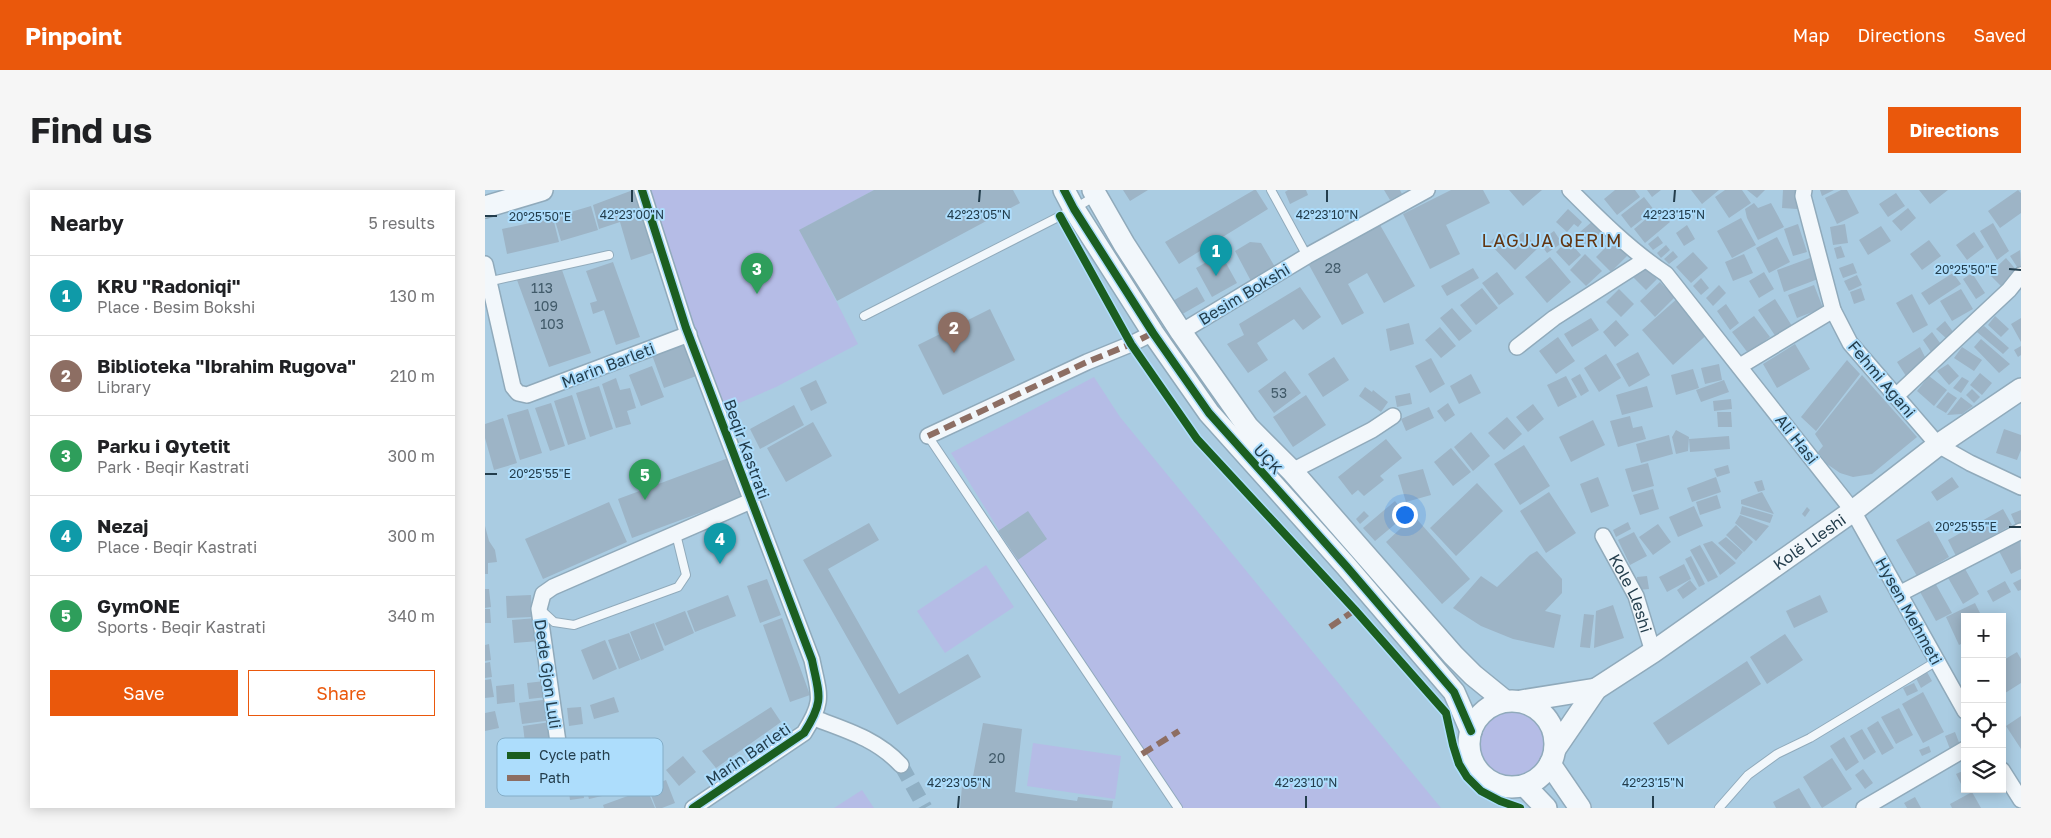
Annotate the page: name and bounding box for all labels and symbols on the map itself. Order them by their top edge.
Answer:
text: 42°23'00"N [600,207,664,222]
text: 42°23'05"N [947,207,1011,222]
text: 42°23'10"N [1296,207,1358,222]
text: 42°23'15"N [1643,207,1705,222]
text: 20°25'50"E [509,209,571,224]
district label: LAGJJA QERIM [1482,229,1622,251]
pin: 1 [1200,235,1232,276]
pin: 3 [741,253,773,294]
street label: Besim Bokshi [1195,259,1293,329]
house number: 28 [1325,259,1341,276]
text: 20°25'50"E [1935,262,1997,277]
house number: 113 [531,279,553,296]
house number: 109 [534,297,558,314]
pin: 2 [938,312,970,353]
house number: 103 [540,315,564,332]
street label: Fehmi Agani [1844,336,1920,422]
street label: Marin Barleti [559,338,657,392]
house number: 53 [1271,384,1287,401]
street label: Beqir Kastrati [720,396,774,502]
street label: Ali Hasi [1771,410,1823,468]
street label: UÇK [1249,440,1287,478]
pin: 5 [629,459,661,500]
text: 20°25'55"E [509,466,571,481]
your location [1392,502,1418,528]
street label: Kolë Lleshi [1769,509,1850,574]
text: 20°25'55"E [1935,519,1997,534]
pin: 4 [704,523,736,564]
street label: Kole Lleshi [1605,550,1657,635]
street label: Hysen Mehmeti [1871,554,1947,668]
street label: Dede Gjon Luli [530,618,566,730]
street label: Marin Barleti [702,718,794,790]
legend [497,738,663,796]
text: Cycle path [539,746,610,763]
house number: 20 [989,749,1005,766]
text: Path [539,769,570,786]
text: 42°23'05"N [927,775,991,790]
text: 42°23'10"N [1275,775,1337,790]
text: 42°23'15"N [1622,775,1684,790]

